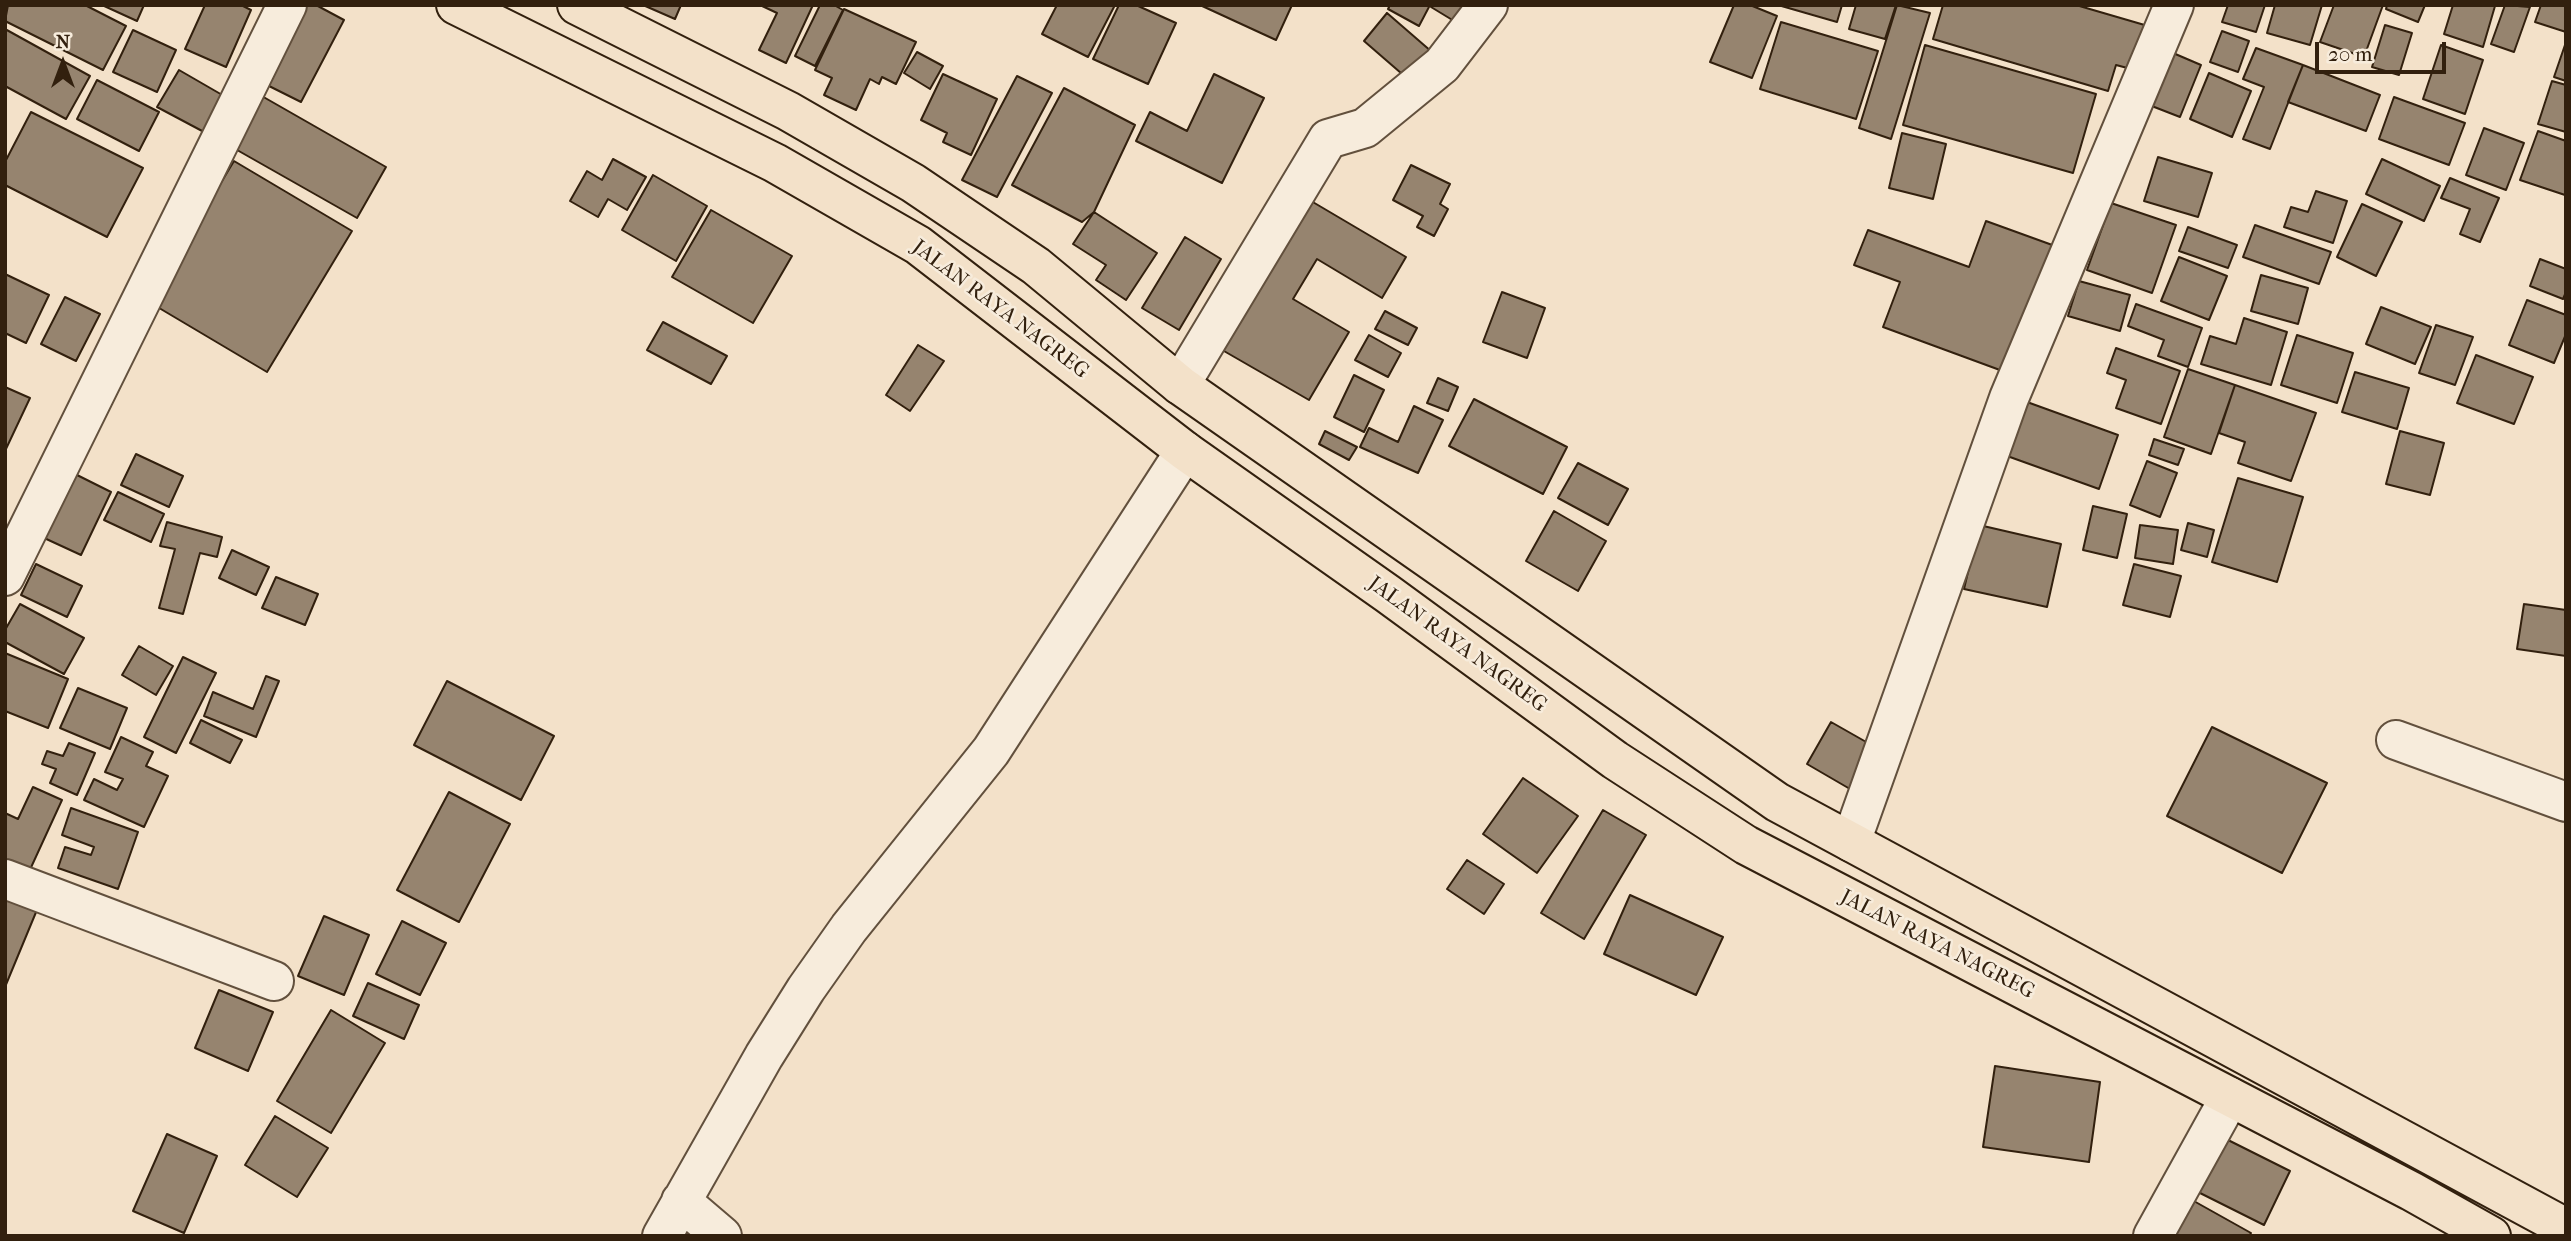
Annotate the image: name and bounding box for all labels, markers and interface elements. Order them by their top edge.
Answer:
north arrow [28,28,98,98]
scale bar [2319,28,2450,72]
text: N [56,31,70,53]
text: 20 m [2328,42,2372,66]
street label: JALAN RAYA NAGREG [907,235,1093,385]
street label: JALAN RAYA NAGREG [1363,572,1551,718]
street label: JALAN RAYA NAGREG [1836,885,2038,1005]

